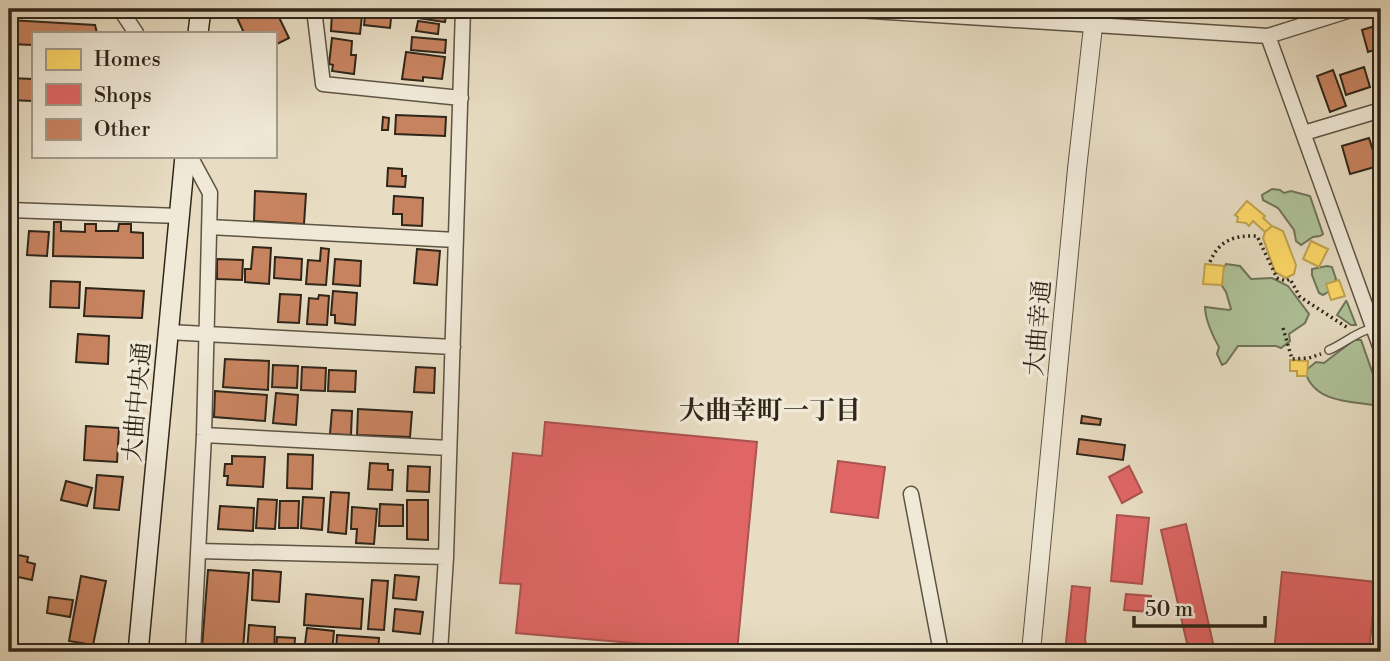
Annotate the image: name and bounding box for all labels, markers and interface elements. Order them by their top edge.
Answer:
legend [32,32,276,158]
text: Homes [94,47,161,73]
text: Shops [94,83,152,109]
text: Other [94,117,150,143]
street label: 大曲幸通 [1020,279,1058,377]
street label: 大曲中央通 [118,341,158,463]
district label: 大曲幸町一丁目 [679,395,861,427]
scale bar [1134,584,1266,628]
text: 50 m [1145,597,1193,623]

